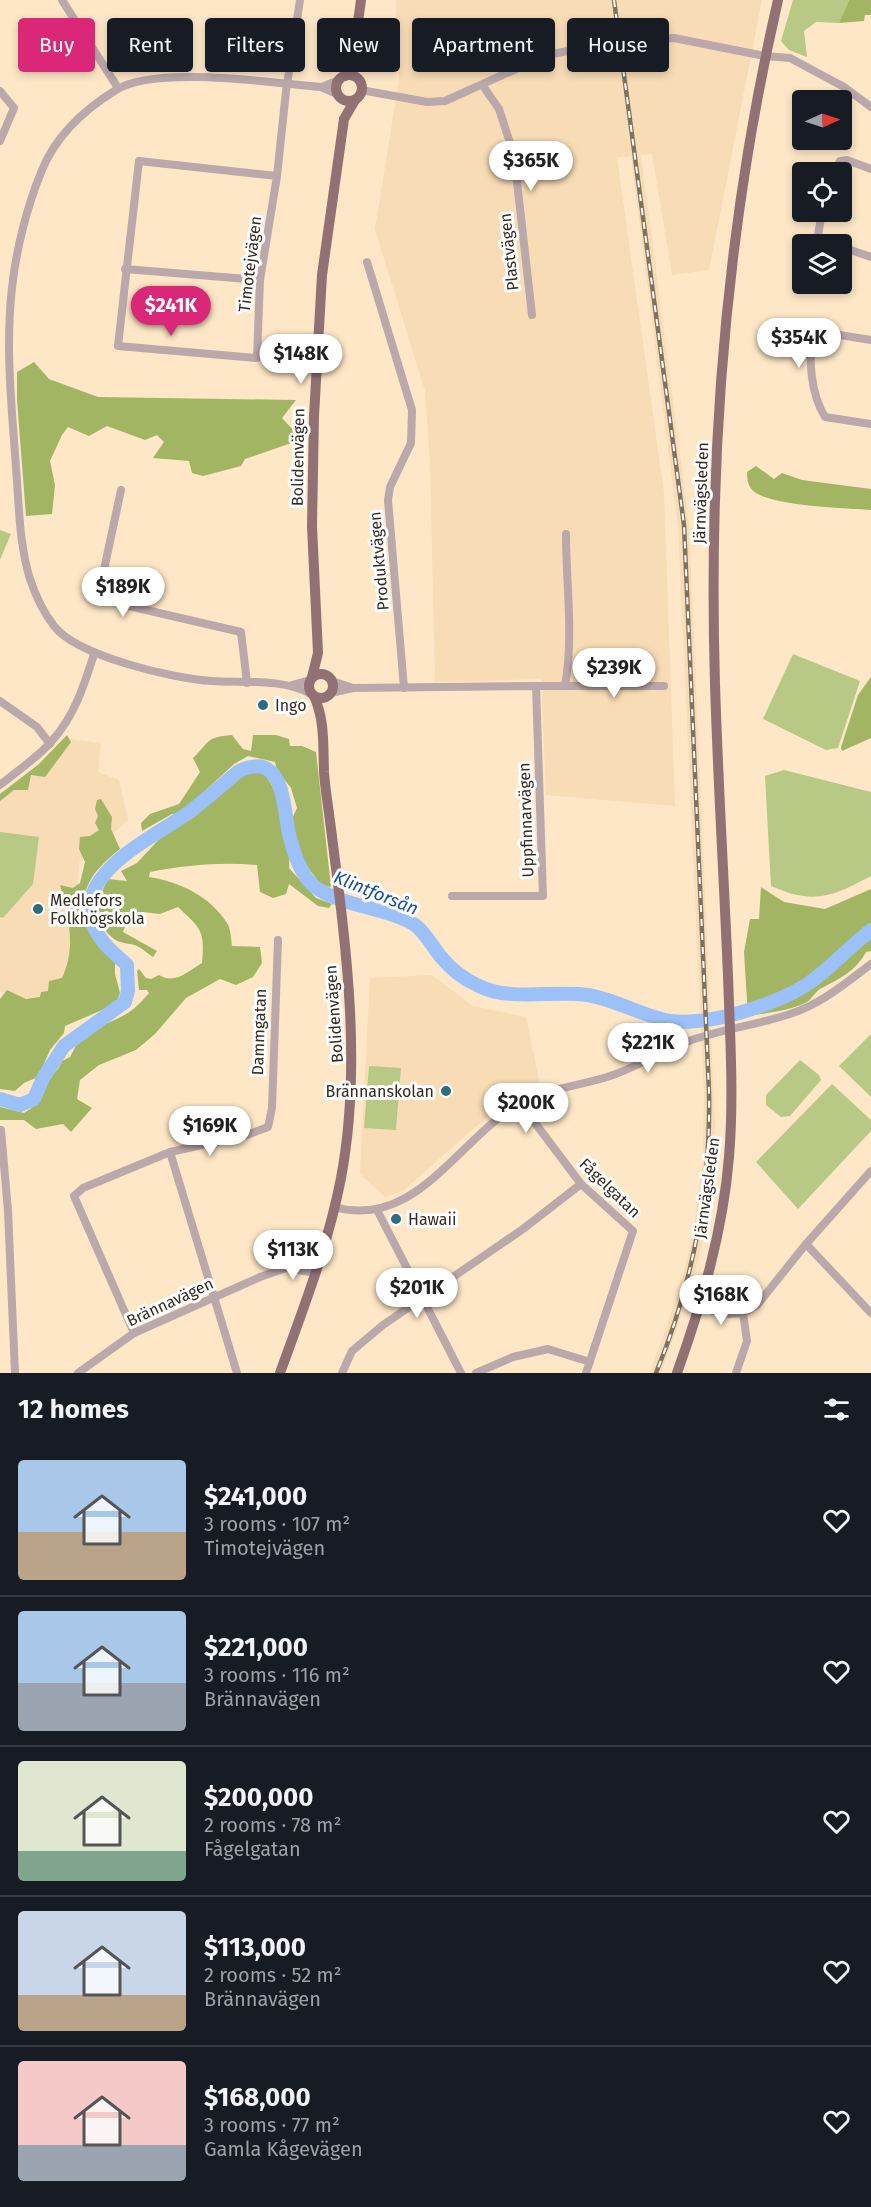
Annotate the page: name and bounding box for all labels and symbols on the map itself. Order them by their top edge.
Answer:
north arrow [792,90,852,150]
pin: $365K [489,141,573,192]
street label: Plastvägen [495,212,523,292]
street label: Timotejvägen [235,215,265,313]
pin: $241K [129,286,213,337]
pin: $354K [757,318,841,369]
pin: $148K [259,334,343,385]
street label: Bolidenvägen [288,408,308,506]
street label: Järnvägsleden [690,442,712,544]
street label: Produktvägen [365,511,393,611]
pin: $189K [81,567,165,618]
pin: $239K [572,648,656,699]
place label: Ingo [275,696,307,715]
marker: Ingo [256,698,270,712]
street label: Uppfinnarvägen [515,762,537,878]
water label: Klintforsån [331,866,421,920]
place label: Medlefors Folkhögskola [50,891,145,928]
marker: Medlefors Folkhögskola [31,902,45,916]
street label: Bolidenvägen [321,964,347,1064]
street label: Dammgatan [248,988,270,1076]
pin: $221K [606,1023,690,1074]
place label: Brännanskolan [326,1082,434,1101]
pin: $200K [484,1083,568,1134]
marker: Brännanskolan [439,1084,453,1098]
pin: $169K [168,1106,252,1157]
street label: Järnvägsleden [691,1136,723,1240]
street label: Fågelgatan [576,1154,644,1222]
place label: Hawaii [408,1210,457,1229]
marker: Hawaii [389,1212,403,1226]
pin: $113K [251,1230,335,1281]
pin: $201K [375,1268,459,1319]
street label: Brännavägen [124,1274,216,1330]
pin: $168K [679,1275,763,1326]

